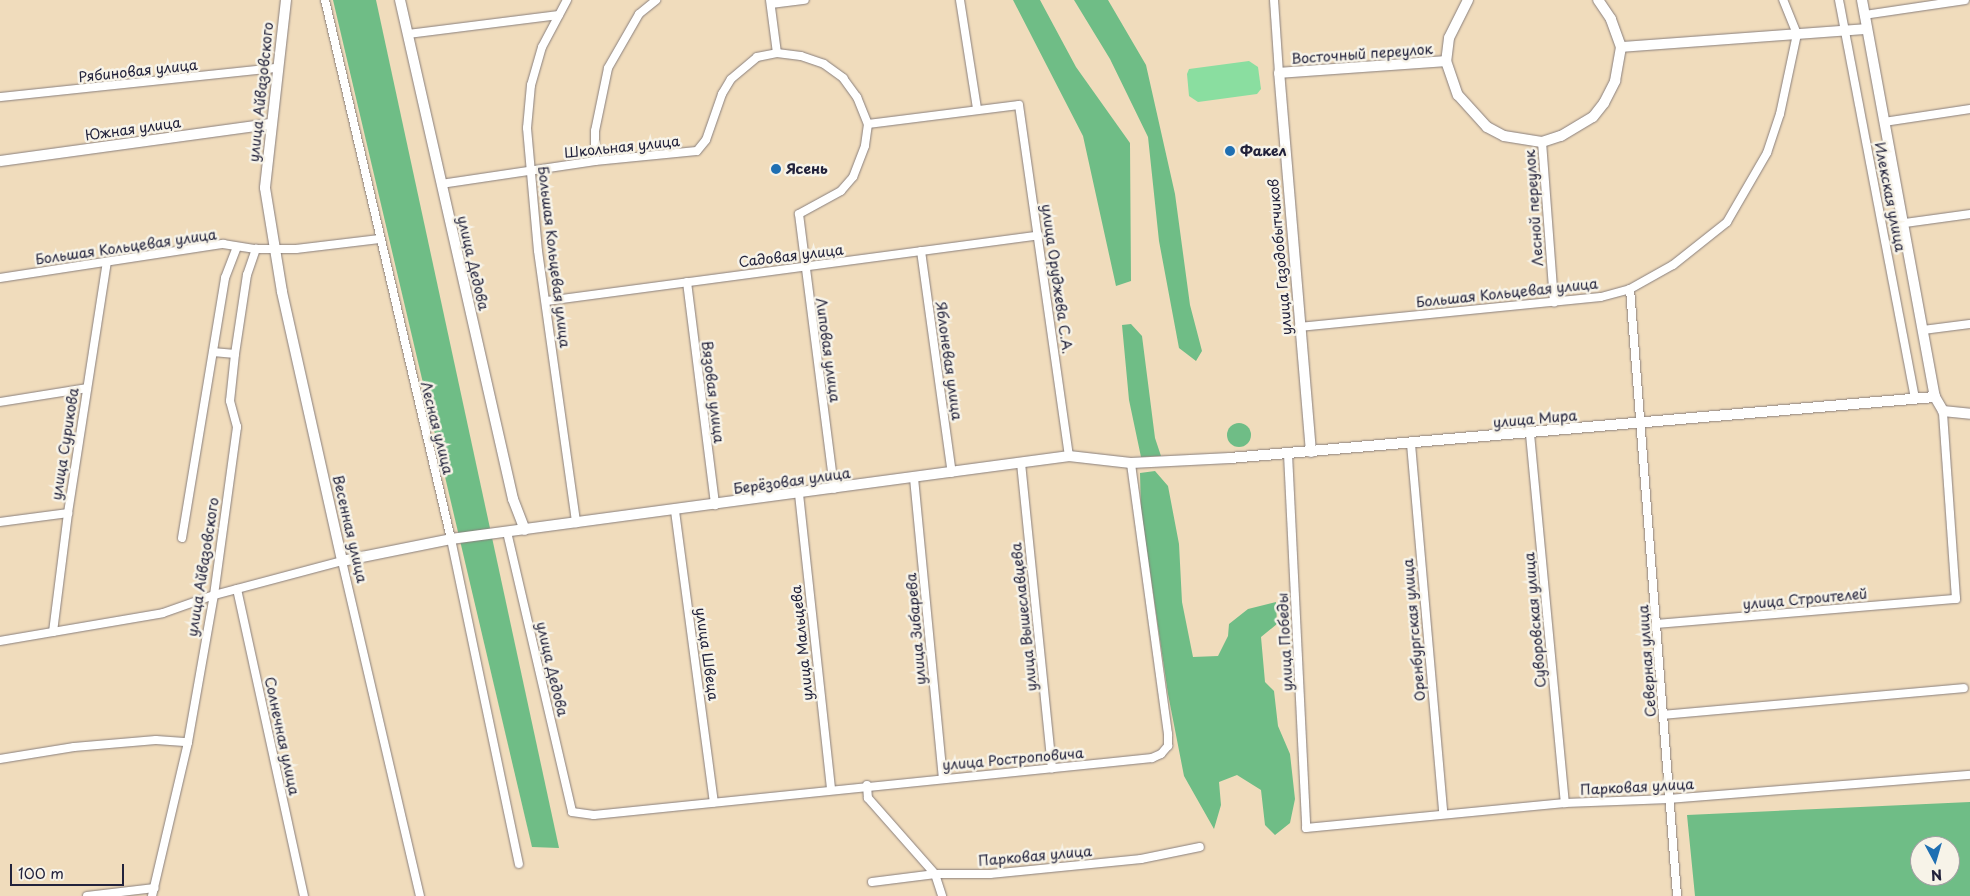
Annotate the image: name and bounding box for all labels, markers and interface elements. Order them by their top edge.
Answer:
street label: улица Айвазовского [245,21,277,163]
street label: Восточный переулок [1291,41,1433,67]
street label: Рябиновая улица [78,56,198,86]
street label: Южная улица [84,114,182,144]
street label: Школьная улица [563,133,681,161]
street label: Илекская улица [1871,140,1909,254]
place label: Факел [1240,143,1287,159]
marker: Факел [1224,145,1236,157]
street label: Лесной переулок [1522,149,1546,267]
place label: Ясень [786,161,828,177]
marker: Ясень [770,163,782,175]
street label: Большая Кольцевая улица [534,165,574,349]
street label: улица Газодобытчиков [1265,178,1295,336]
street label: улица Оруджева С.А. [1038,203,1076,355]
street label: улица Дедова [454,214,492,312]
street label: Большая Кольцевая улица [34,226,218,268]
street label: Садовая улица [737,241,845,271]
street label: Большая Кольцевая улица [1415,275,1599,311]
street label: Липовая улица [812,297,844,403]
street label: Яблоневая улица [932,300,966,422]
street label: Вязовая улица [698,340,728,444]
street label: Лесная улица [417,379,457,477]
street label: улица Сурикова [48,386,82,502]
street label: улица Мира [1492,407,1578,431]
street label: Берёзовая улица [732,464,852,498]
street label: Весенная улица [329,473,371,585]
street label: улица Айвазовского [184,496,222,638]
street label: улица Вышеславцева [1008,541,1040,693]
street label: Суворовская улица [1521,551,1549,689]
street label: Оренбургская улица [1399,557,1429,703]
street label: улица Зибарева [903,572,929,686]
street label: улица Мальцева [788,584,816,702]
street label: улица Строителей [1742,585,1868,613]
street label: улица Победы [1274,592,1296,692]
street label: Северная улица [1635,604,1659,718]
street label: улица Швеца [692,606,722,702]
street label: улица Дедова [533,620,571,718]
street label: Солнечная улица [261,675,303,797]
street label: улица Ростроповича [941,744,1085,774]
street label: Парковая улица [1579,776,1695,798]
north arrow [1910,836,1960,886]
street label: Парковая улица [977,843,1093,869]
scale bar [12,854,126,886]
text: 100 m [18,861,64,884]
text: N [1930,864,1943,886]

